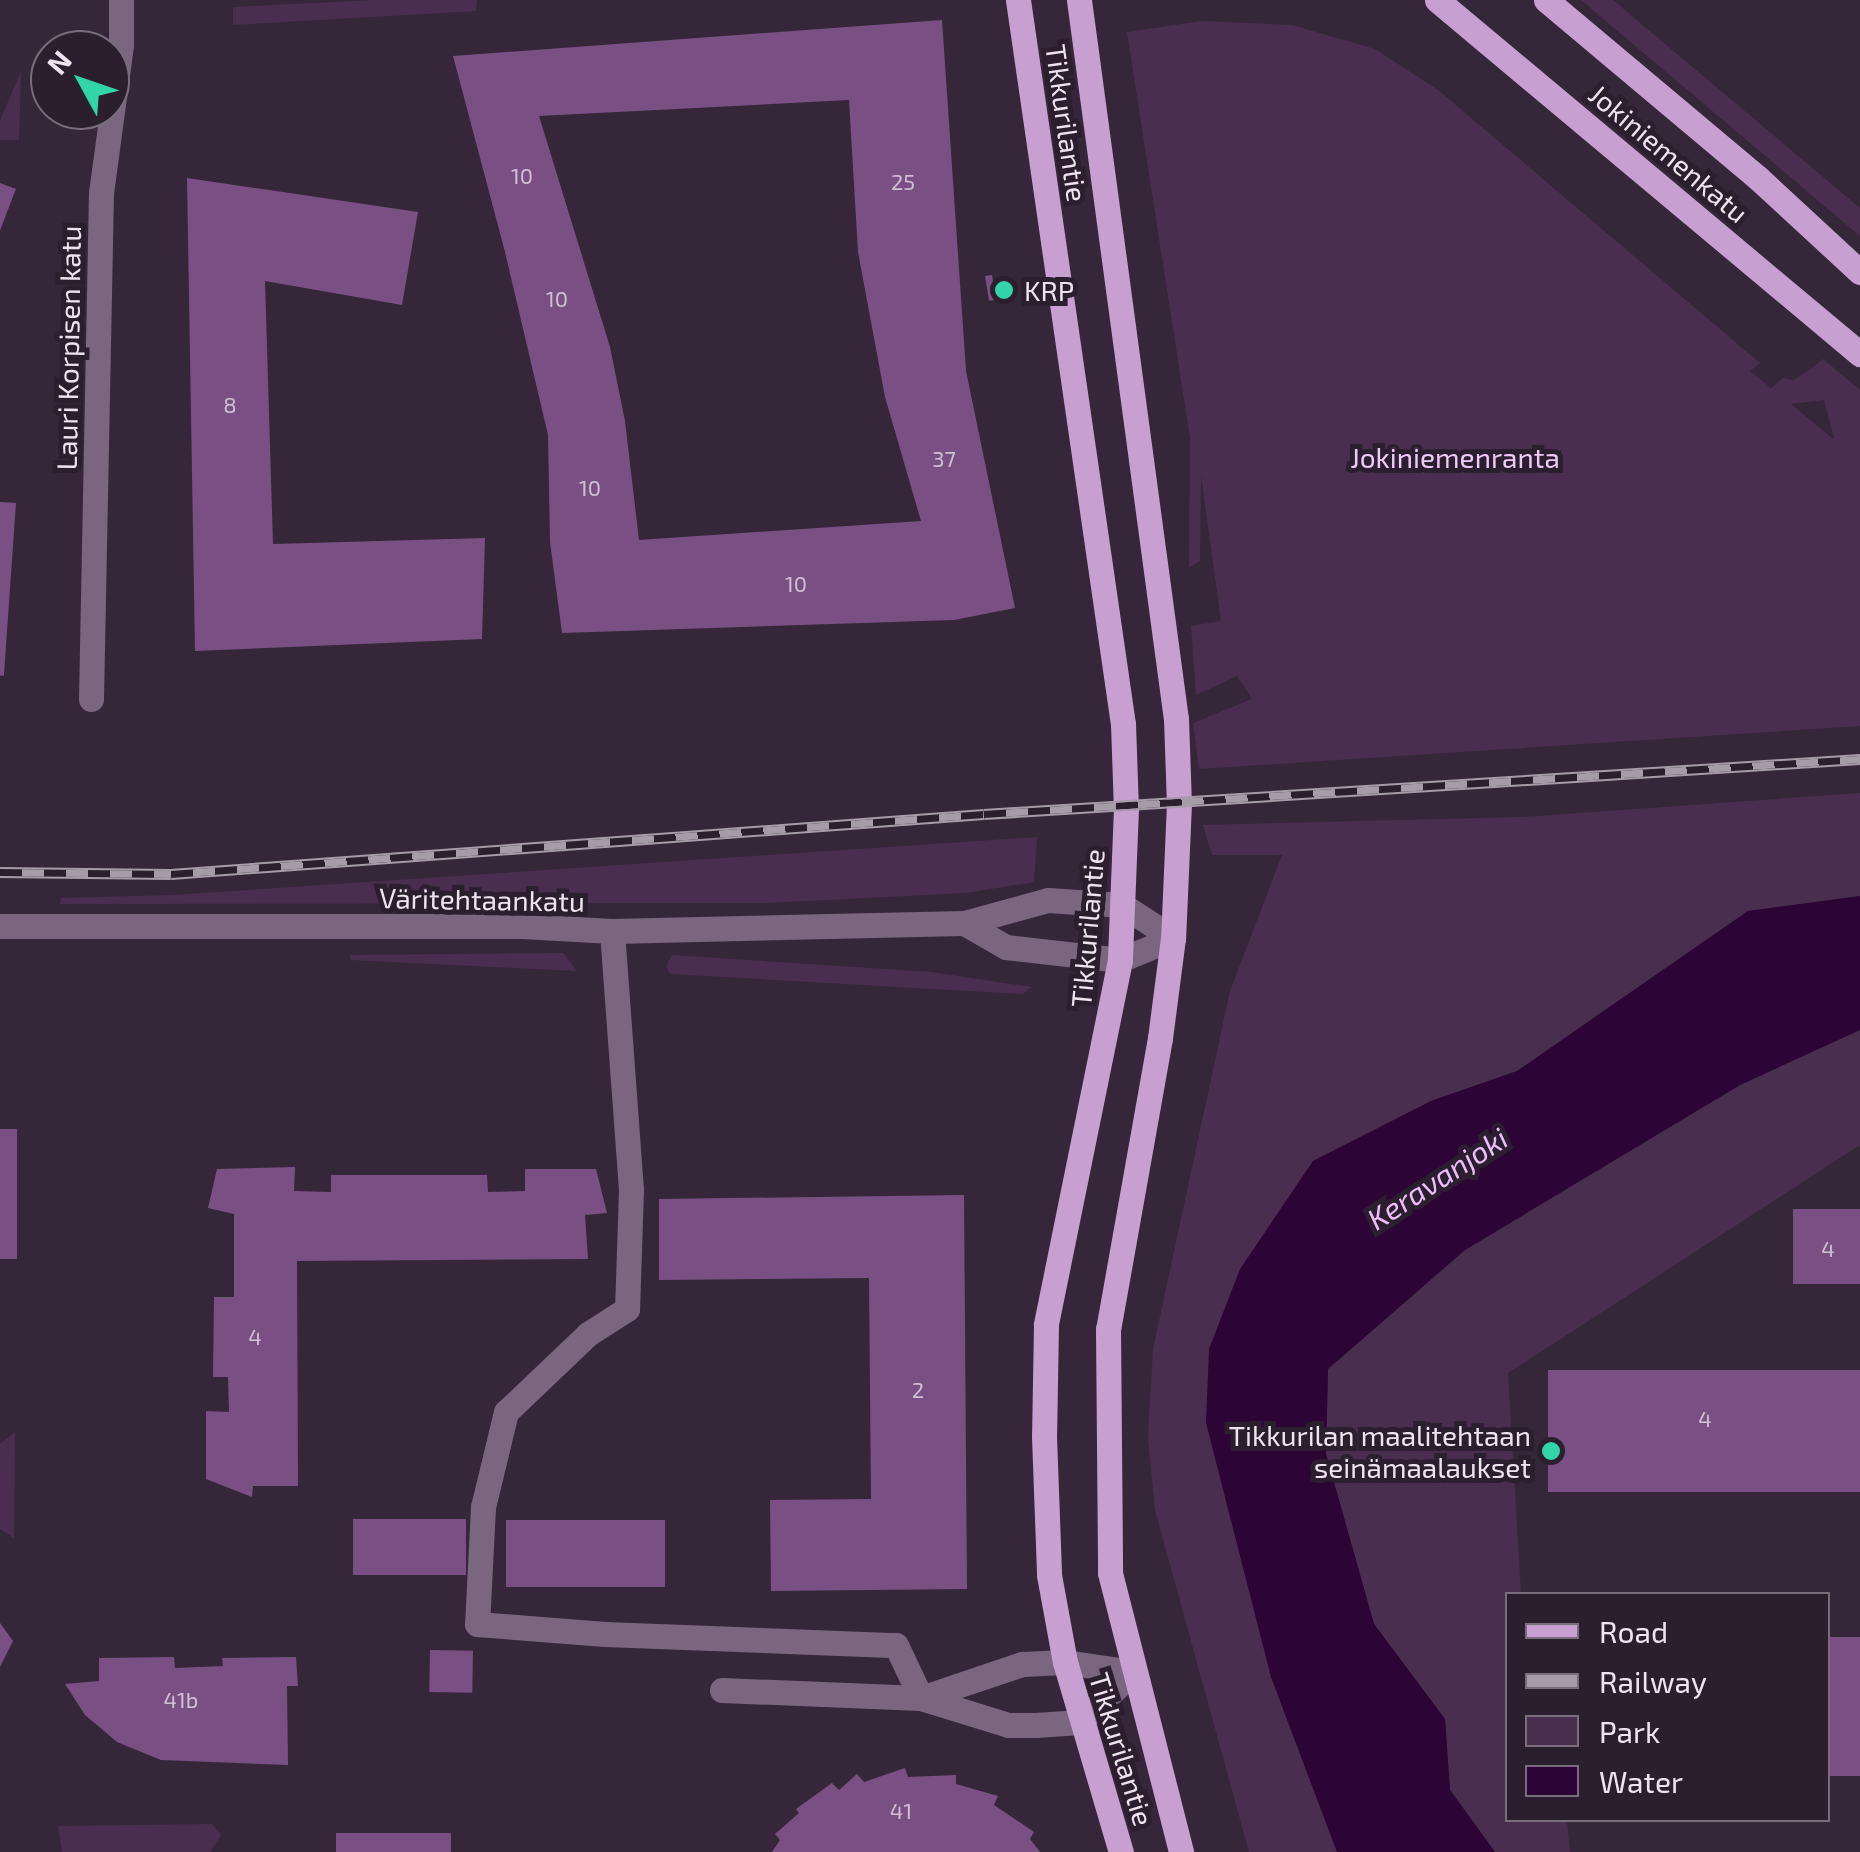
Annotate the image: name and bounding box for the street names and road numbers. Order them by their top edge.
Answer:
street label: Tikkurilantie [1039,42,1095,204]
street label: Jokiniemenkatu [1583,77,1755,229]
street label: Lauri Korpisen katu [49,225,87,471]
street label: Tikkurilantie [1063,848,1111,1008]
street label: Väritehtaankatu [379,880,585,918]
street label: Tikkurilantie [1083,1668,1161,1830]

